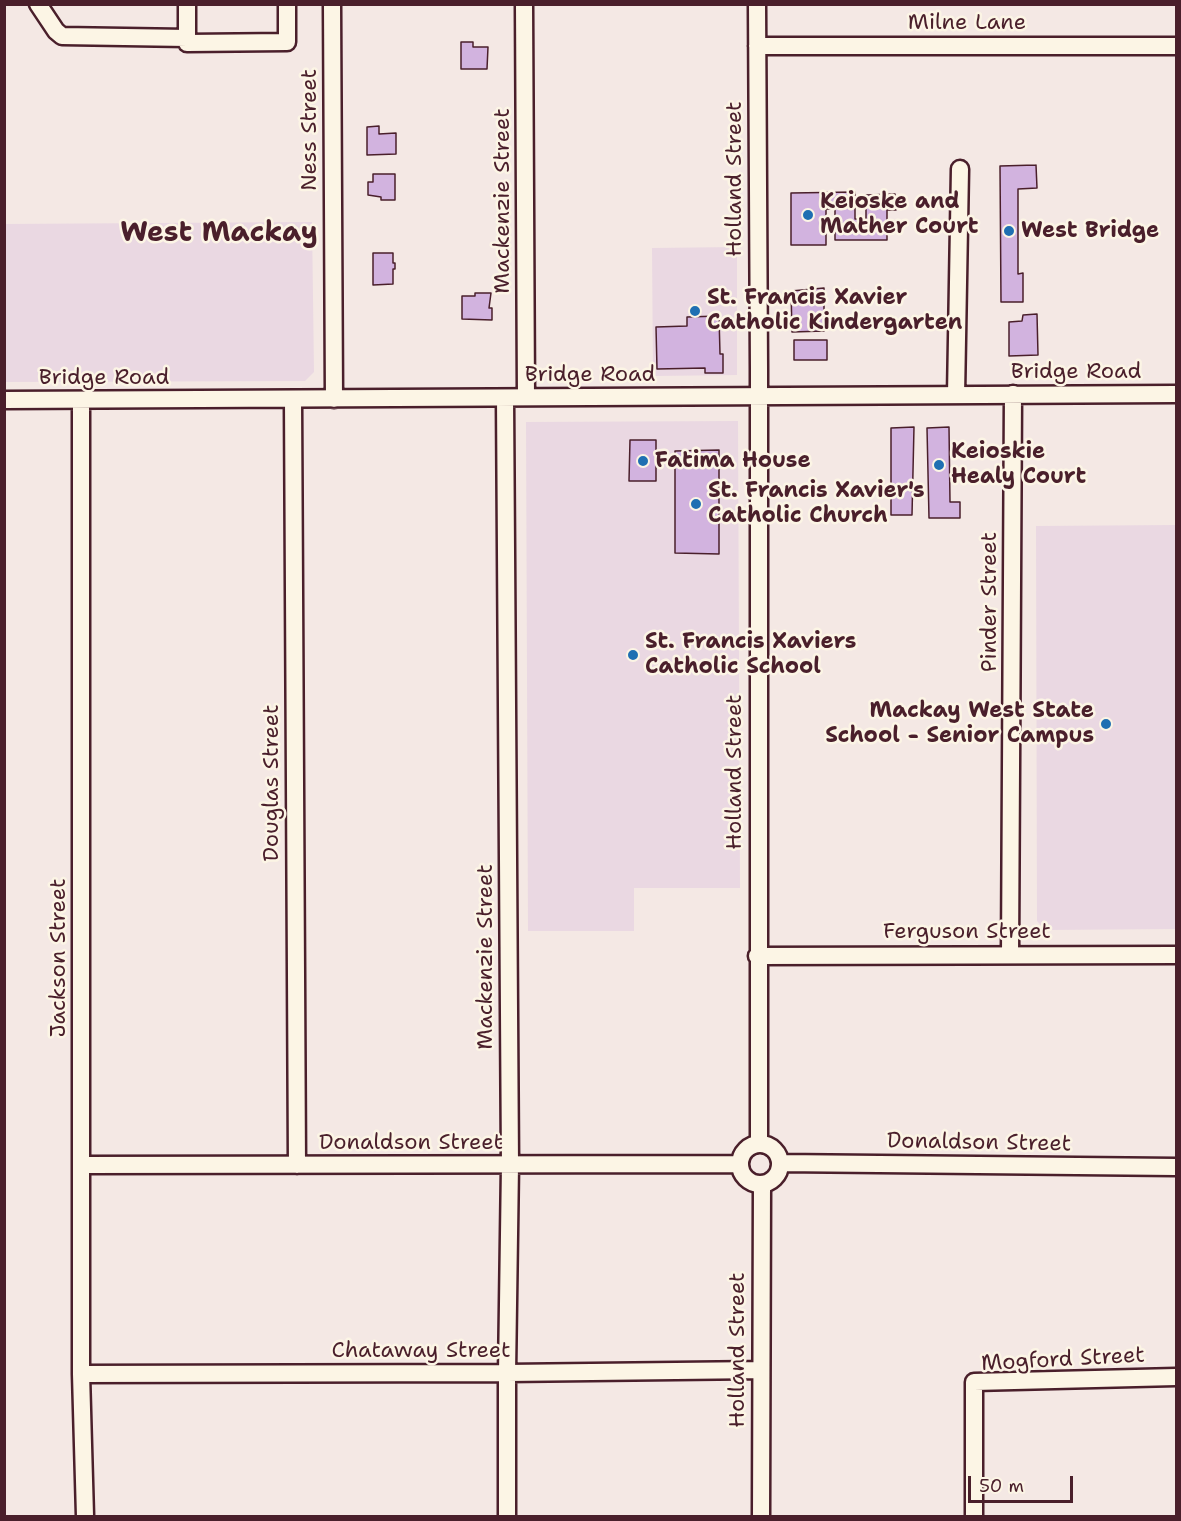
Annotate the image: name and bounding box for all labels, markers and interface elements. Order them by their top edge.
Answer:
street label: Milne Lane [908,10,1026,36]
street label: Ness Street [297,69,323,191]
street label: Holland Street [722,101,748,257]
street label: Mackenzie Street [490,108,516,294]
place label: Keioske and Mather Court [820,189,978,240]
marker: Keioske and Mather Court [801,208,815,222]
district label: West Mackay [120,217,318,251]
place label: West Bridge [1021,218,1159,244]
marker: West Bridge [1002,224,1016,238]
place label: St. Francis Xavier Catholic Kindergarten [707,285,962,336]
marker: St. Francis Xavier Catholic Kindergarten [688,304,702,318]
street label: Bridge Road [1011,359,1141,385]
street label: Bridge Road [525,362,655,388]
street label: Bridge Road [39,365,169,391]
place label: Keioskie Healy Court [951,439,1086,490]
place label: Fatima House [655,448,811,474]
marker: Fatima House [636,454,650,468]
marker: Keioskie Healy Court [932,458,946,472]
place label: St. Francis Xavier's Catholic Church [708,478,925,530]
marker: St. Francis Xavier's Catholic Church [689,497,703,511]
street label: Pinder Street [977,532,1003,672]
place label: St. Francis Xaviers Catholic School [645,629,856,680]
marker: St. Francis Xaviers Catholic School [626,648,640,662]
street label: Holland Street [722,694,748,850]
place label: Mackay West State School - Senior Campus [825,698,1094,750]
street label: Douglas Street [259,705,285,861]
marker: Mackay West State School - Senior Campus [1099,717,1113,731]
street label: Mackenzie Street [473,864,499,1050]
street label: Jackson Street [46,878,72,1038]
street label: Ferguson Street [883,919,1051,945]
street label: Donaldson Street [887,1128,1071,1158]
street label: Donaldson Street [319,1130,503,1156]
street label: Holland Street [725,1272,751,1428]
street label: Chataway Street [331,1338,511,1364]
street label: Mogford Street [981,1343,1145,1377]
scale bar [971,1464,1076,1502]
text: 50 m [979,1474,1024,1498]

